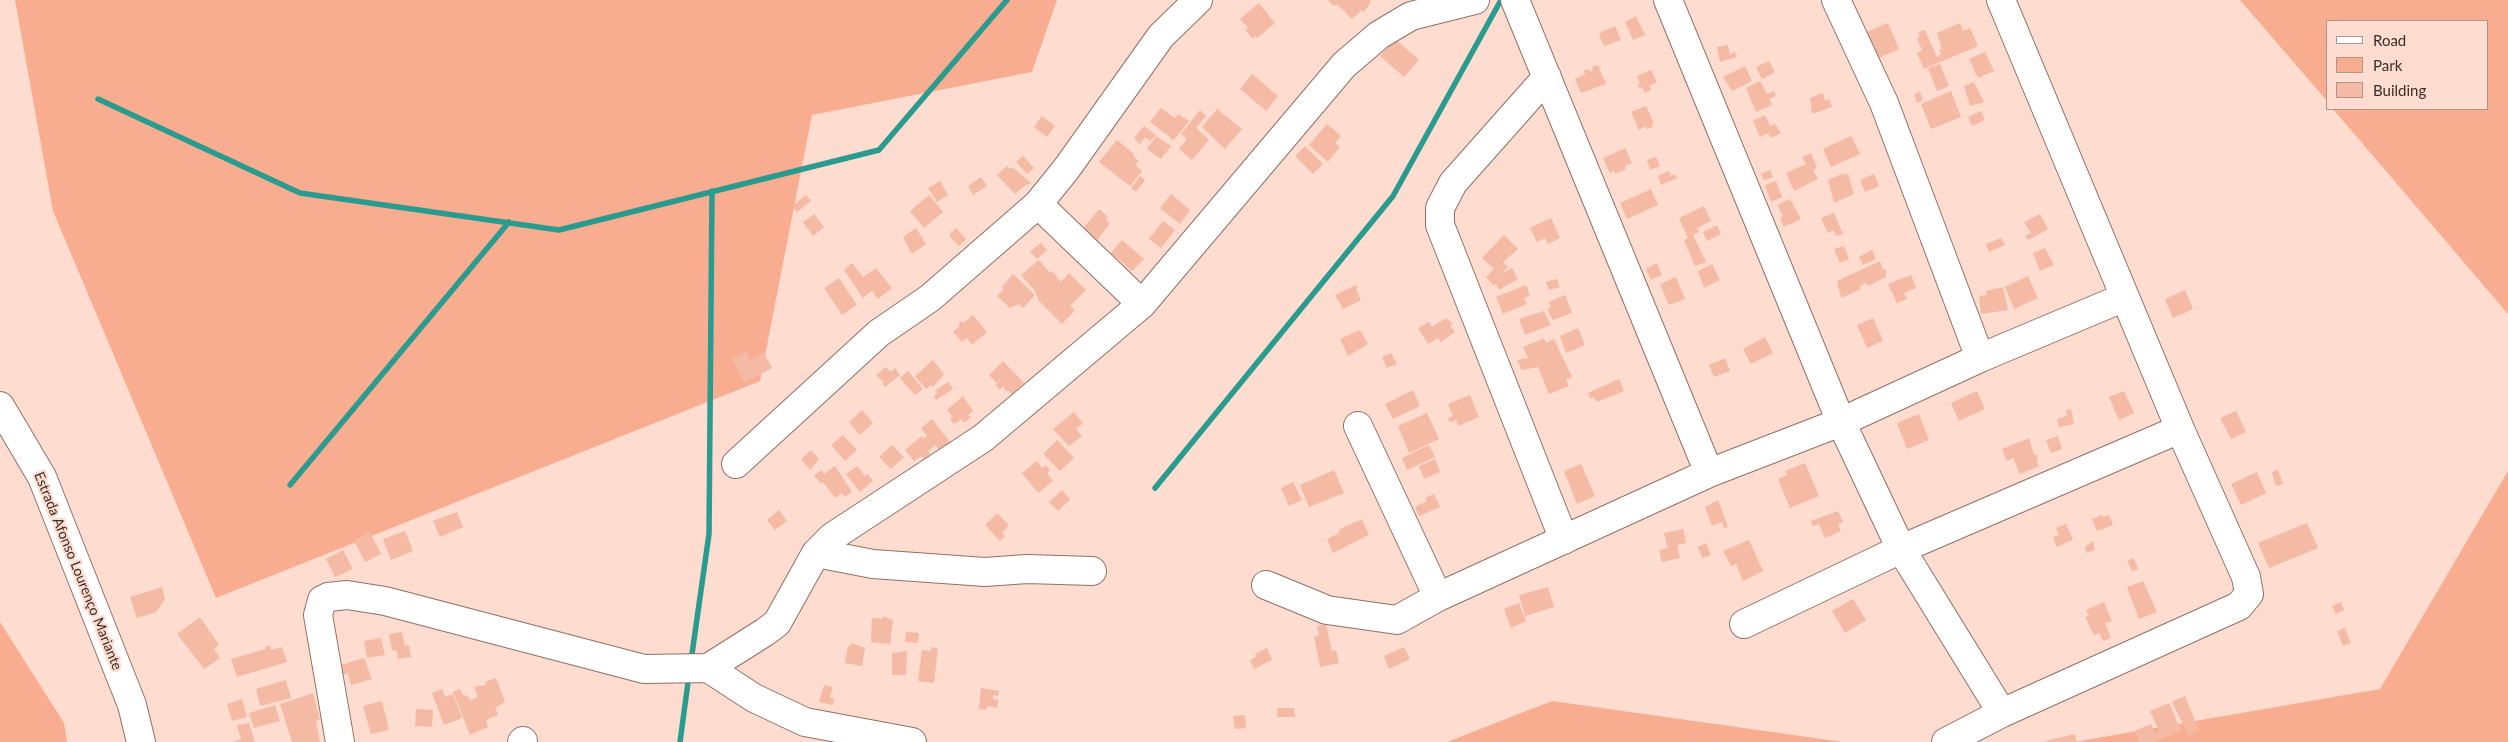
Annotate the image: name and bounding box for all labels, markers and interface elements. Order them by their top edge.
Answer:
legend [2326,20,2488,110]
text: Road [2373,31,2406,49]
text: Park [2373,56,2402,74]
text: Building [2373,81,2426,99]
street label: Estrada Afonso Lourenço Mariante [30,469,126,673]

